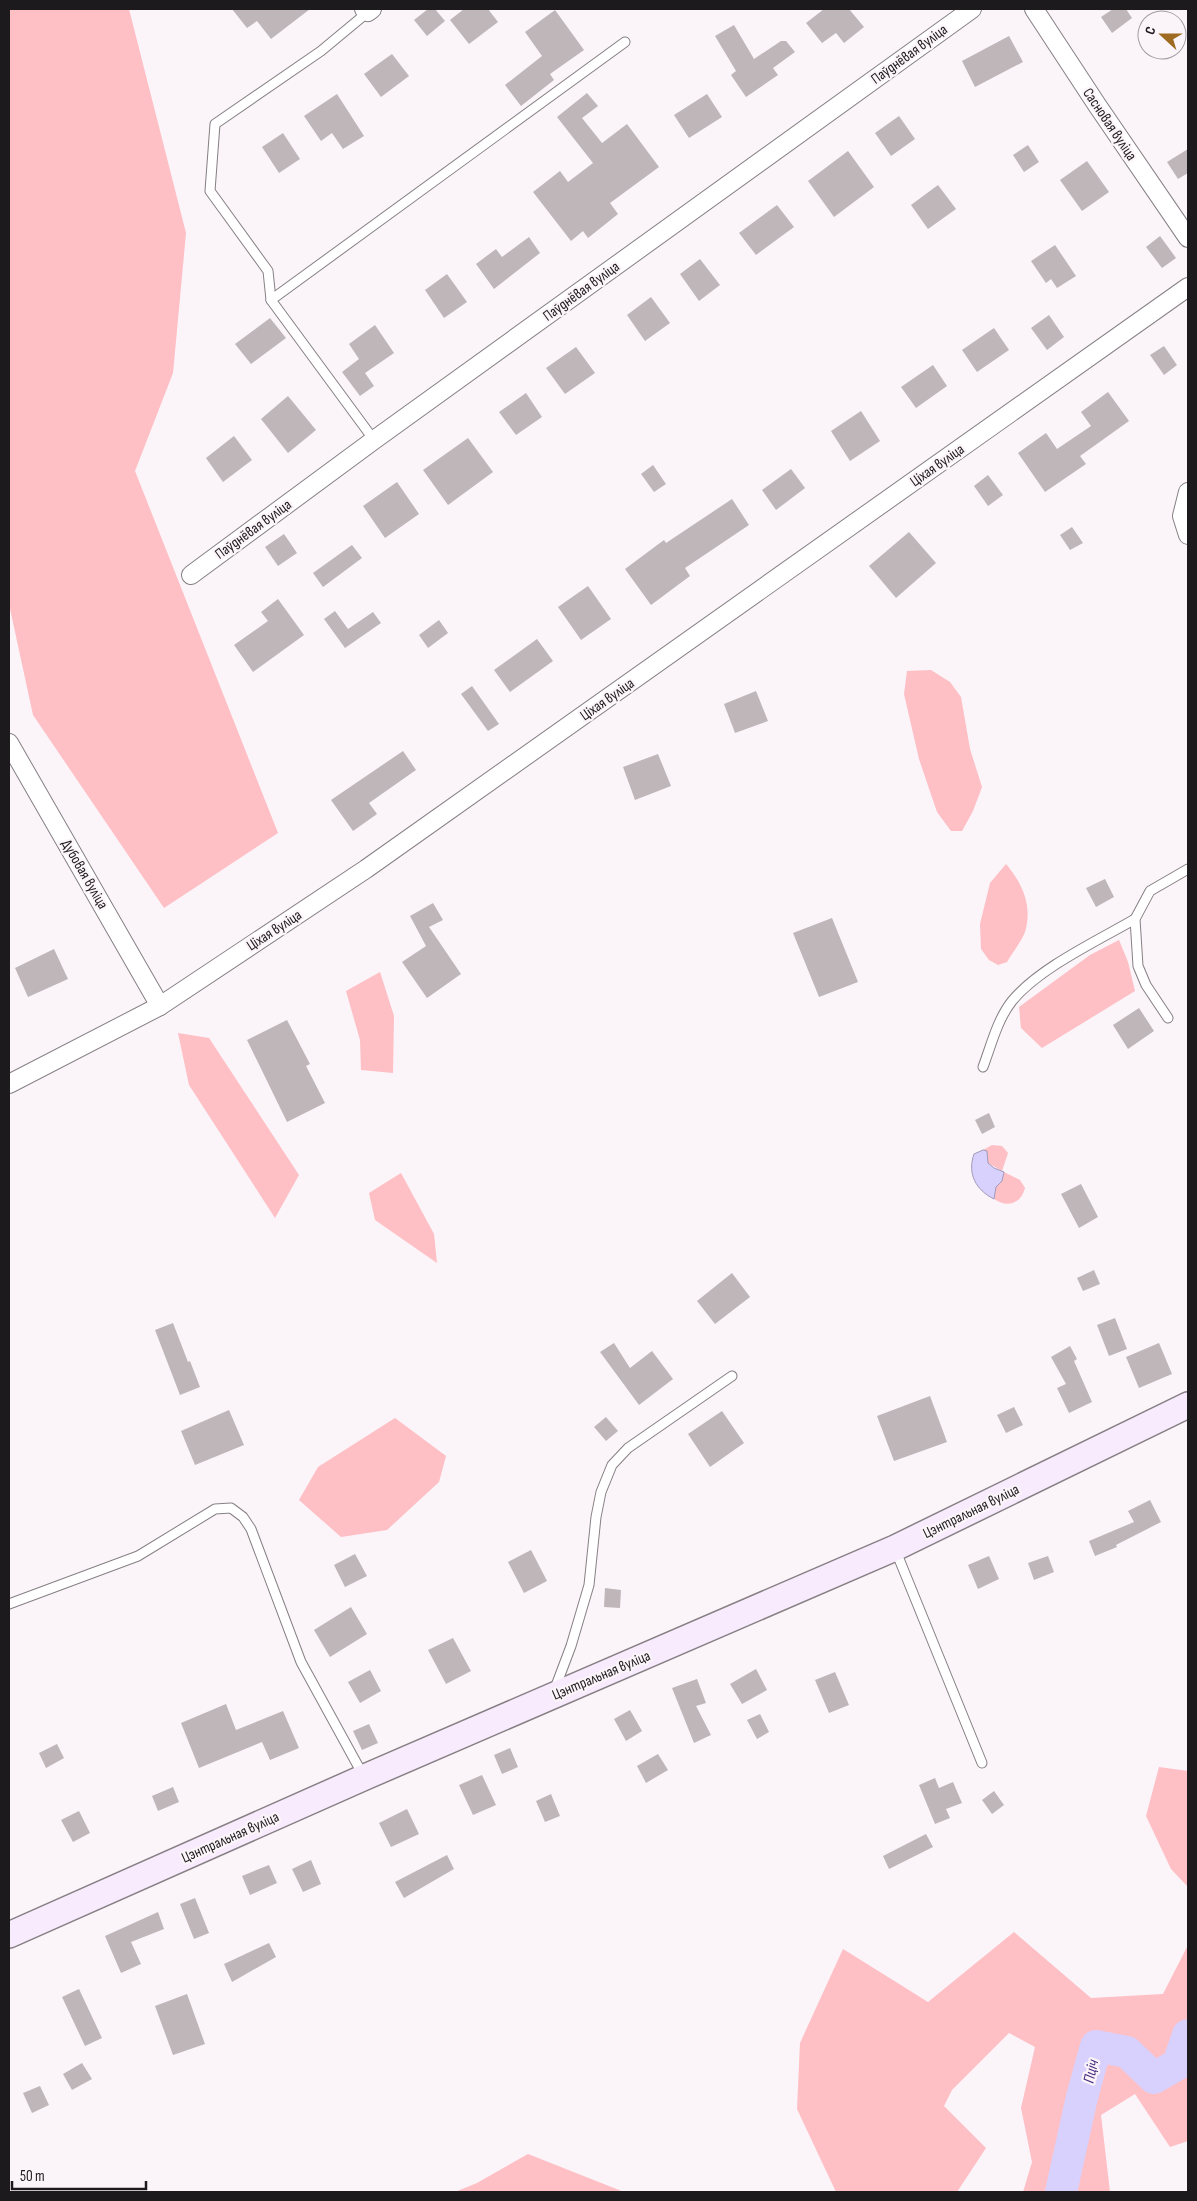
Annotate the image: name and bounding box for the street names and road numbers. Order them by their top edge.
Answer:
street label: Паўднёвая вуліца [867,20,951,89]
street label: Сасновая вуліца [1078,84,1141,164]
street label: Паўднёвая вуліца [539,257,623,326]
street label: Ціхая вуліца [906,440,968,491]
street label: Паўднёвая вуліца [211,495,295,564]
street label: Ціхая вуліца [576,674,638,725]
street label: Дубовая вуліца [57,836,112,913]
street label: Ціхая вуліца [243,905,306,955]
street label: Цэнтральная вуліца [920,1480,1023,1543]
street label: Цэнтральная вуліца [549,1646,653,1705]
street label: Цэнтральная вуліца [178,1807,282,1867]

